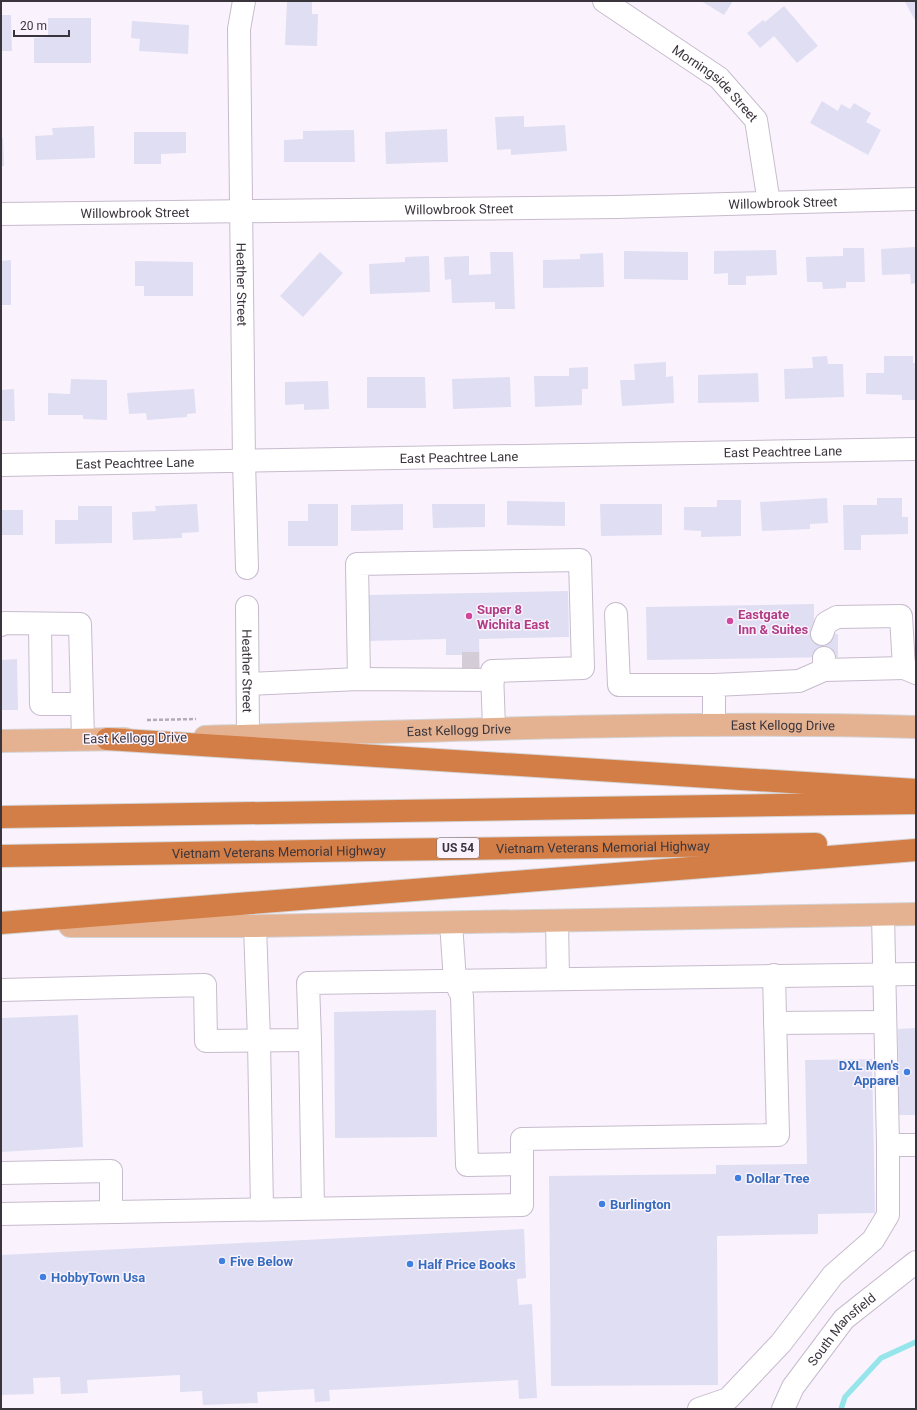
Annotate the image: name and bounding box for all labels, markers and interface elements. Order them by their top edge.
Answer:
scale bar [14,12,69,38]
text: 20 m [20,19,47,33]
street label: Morningside Street [670,42,761,125]
street label: Willowbrook Street [728,194,838,212]
street label: Willowbrook Street [404,201,513,217]
street label: Willowbrook Street [80,204,190,221]
street label: Heather Street [234,243,250,326]
street label: East Peachtree Lane [723,443,842,460]
street label: East Peachtree Lane [400,448,518,466]
street label: East Peachtree Lane [76,454,194,471]
place label: Super 8 Wichita East [477,602,550,632]
place label: Eastgate Inn & Suites [738,607,809,637]
marker: Super 8 Wichita East [464,611,474,621]
marker: Eastgate Inn & Suites [725,616,735,626]
street label: Heather Street [240,629,255,713]
street label: East Kellogg Drive [731,717,835,733]
street label: East Kellogg Drive [406,721,511,739]
street label: East Kellogg Drive [83,730,187,746]
road number: US 54 [437,838,479,858]
street label: Vietnam Veterans Memorial Highway [496,838,710,856]
street label: Vietnam Veterans Memorial Highway [172,842,386,861]
place label: DXL Men's Apparel [839,1058,899,1088]
marker: DXL Men's Apparel [902,1067,912,1077]
place label: Dollar Tree [746,1171,810,1186]
marker: Dollar Tree [733,1173,743,1183]
place label: Burlington [610,1197,671,1212]
marker: Burlington [597,1199,607,1209]
place label: Five Below [230,1254,293,1269]
marker: Five Below [217,1256,227,1266]
place label: Half Price Books [418,1257,516,1272]
marker: Half Price Books [405,1259,415,1269]
place label: HobbyTown Usa [51,1270,145,1285]
marker: HobbyTown Usa [38,1272,48,1282]
street label: South Mansfield [804,1290,878,1368]

